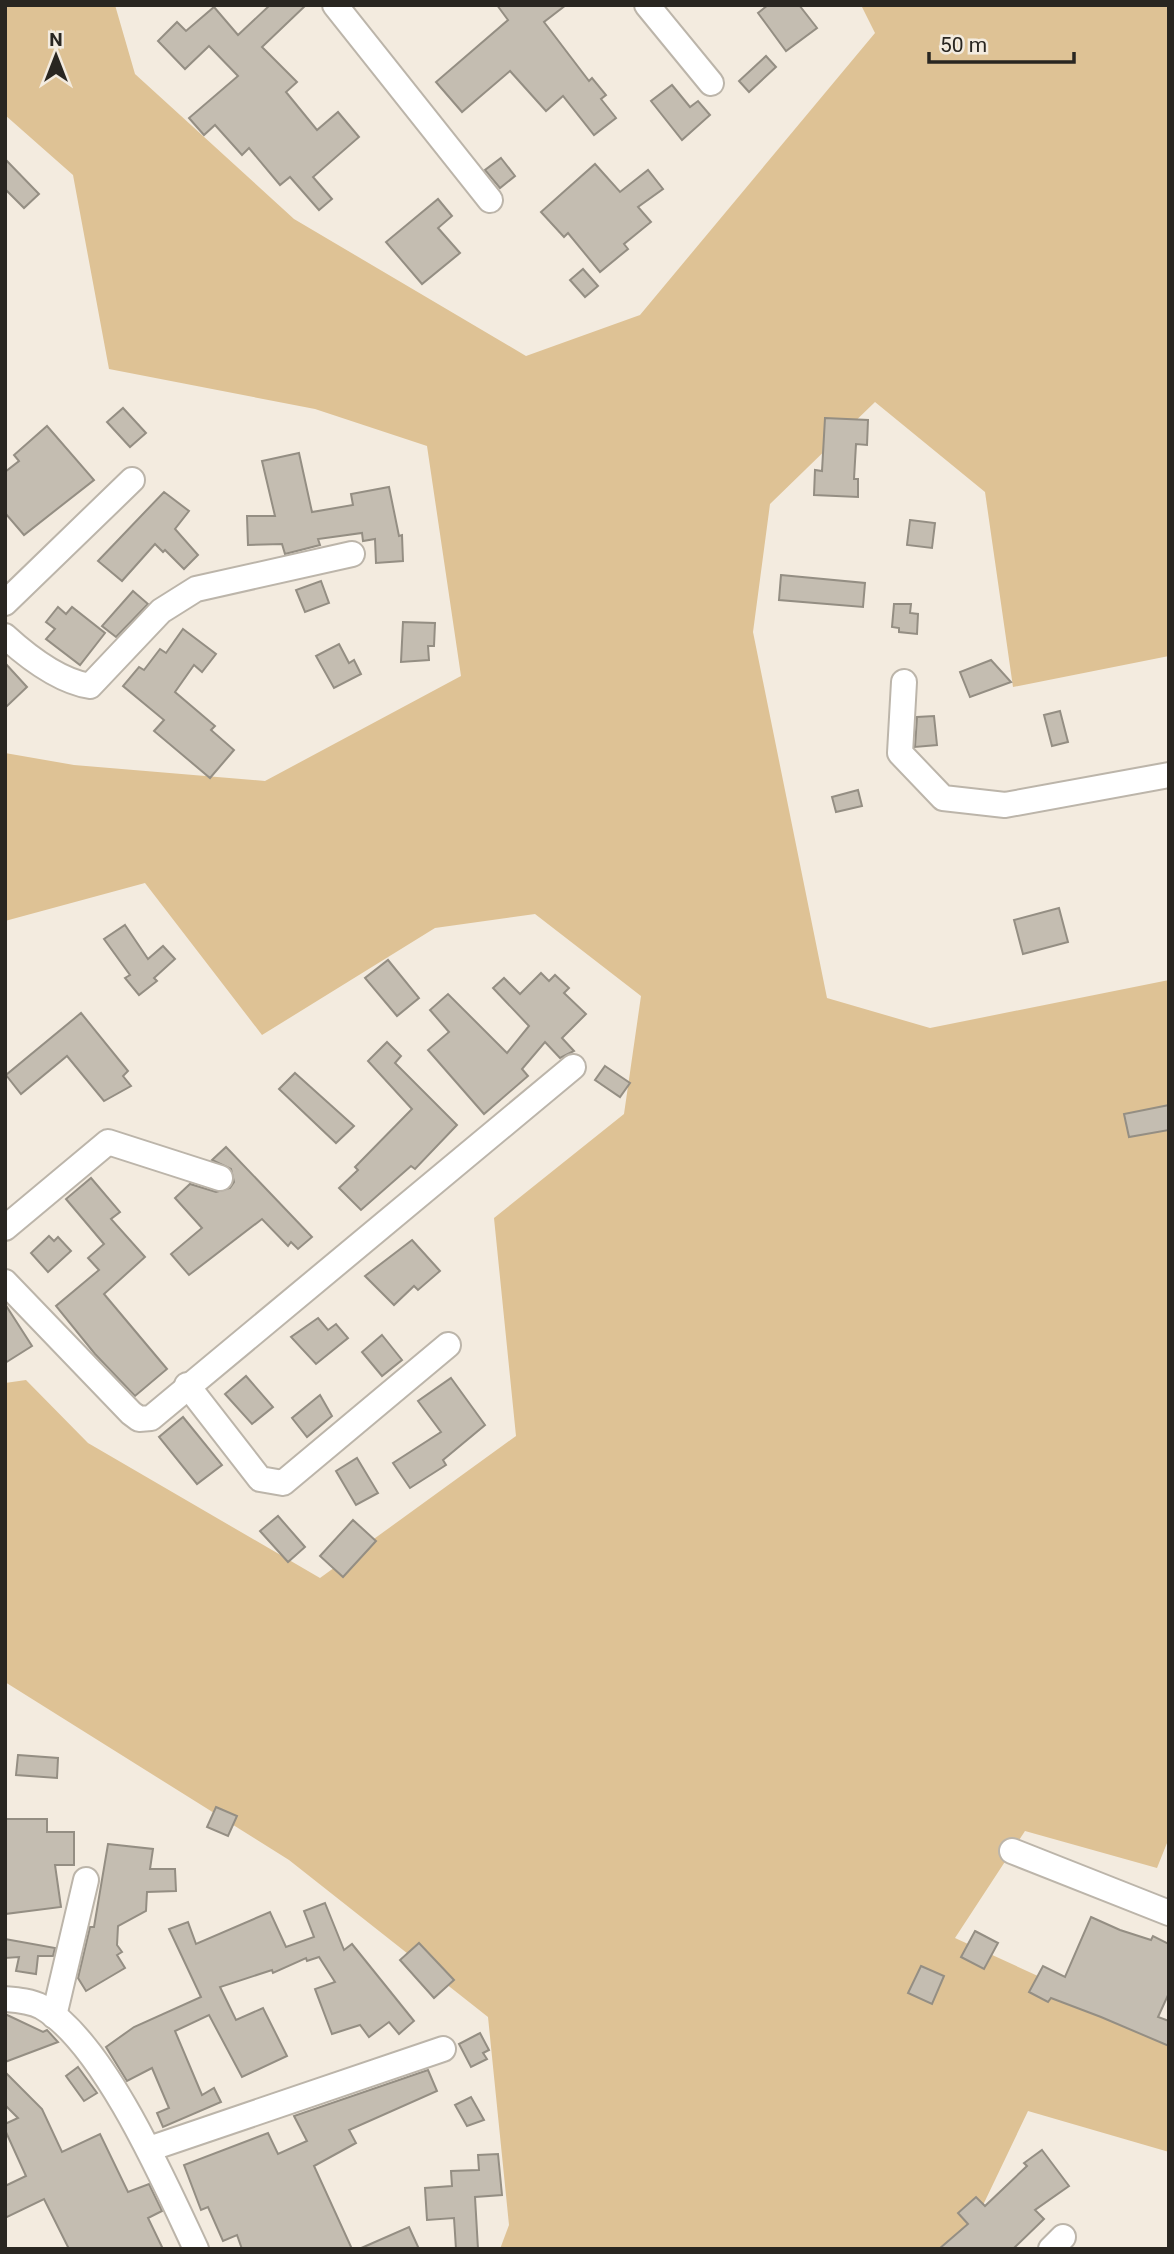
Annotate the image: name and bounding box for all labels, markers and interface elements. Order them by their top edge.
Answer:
north arrow [21,21,91,91]
scale bar [929,21,1074,65]
text: N [49,28,63,51]
text: 50 m [940,33,987,57]

